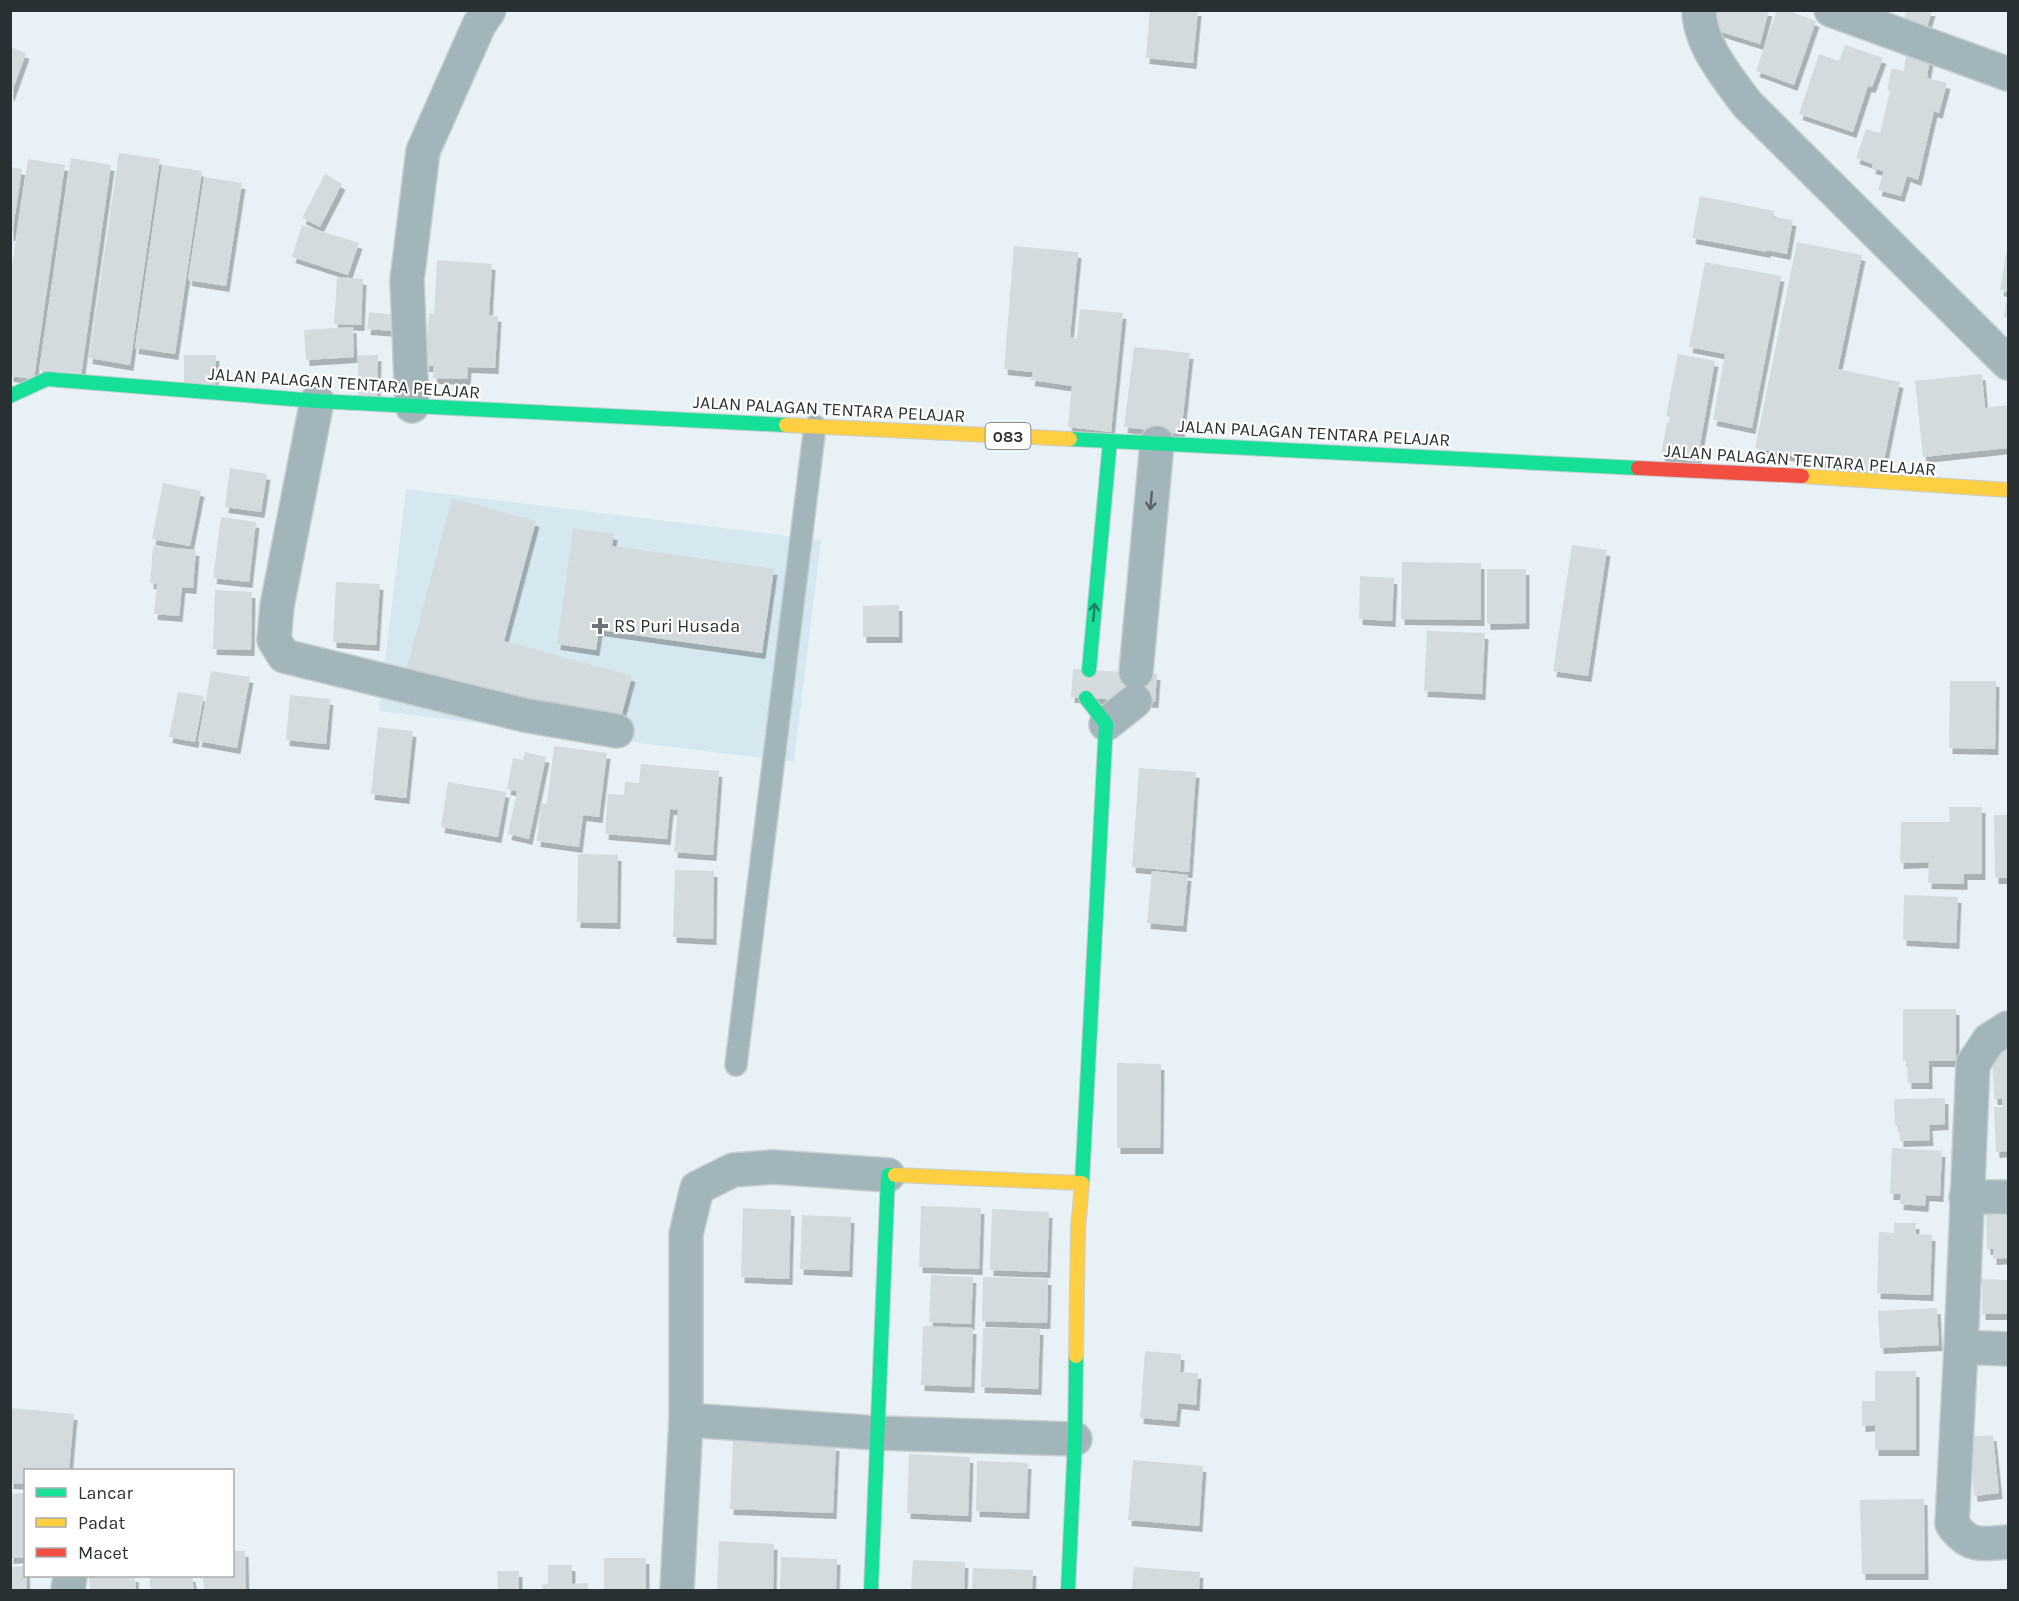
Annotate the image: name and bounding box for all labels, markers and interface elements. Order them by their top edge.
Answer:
street label: JALAN PALAGAN TENTARA PELAJAR [207,363,481,403]
street label: JALAN PALAGAN TENTARA PELAJAR [692,391,966,427]
street label: JALAN PALAGAN TENTARA PELAJAR [1177,415,1451,451]
road number: 083 [986,423,1030,449]
street label: JALAN PALAGAN TENTARA PELAJAR [1663,440,1937,480]
one-way arrow [1145,491,1156,511]
one-way arrow [1089,602,1100,622]
place label: RS Puri Husada [614,615,740,637]
marker: RS Puri Husada [591,617,609,635]
legend [24,1469,234,1577]
text: Lancar [78,1482,133,1504]
text: Padat [78,1512,125,1534]
text: Macet [78,1542,129,1564]

